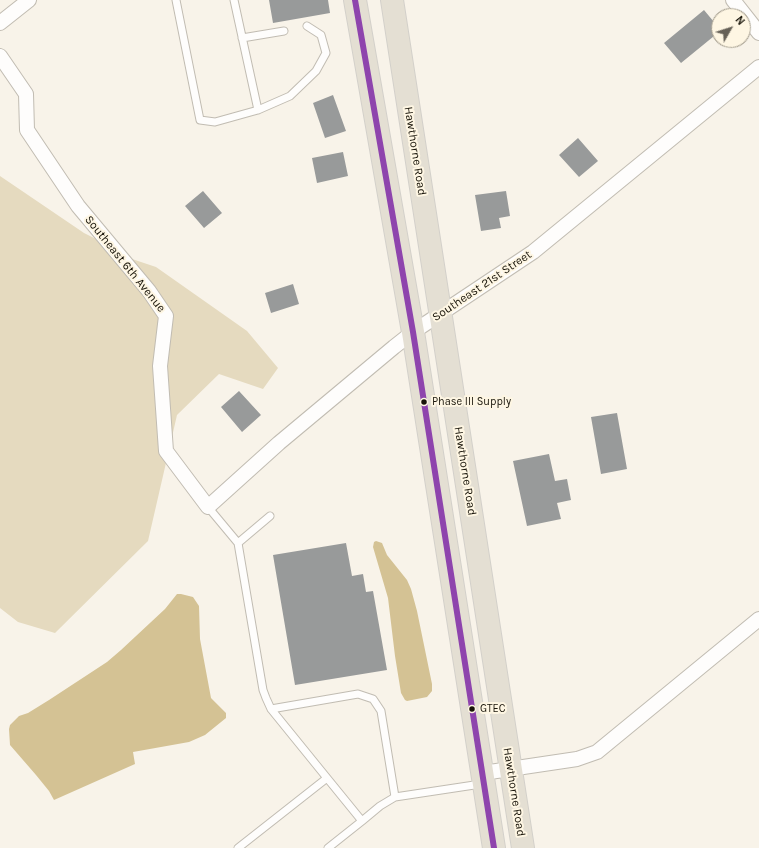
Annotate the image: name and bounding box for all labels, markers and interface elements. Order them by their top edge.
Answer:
north arrow [711,8,751,48]
text: N [732,14,747,28]
street label: Hawthorne Road [401,106,429,196]
street label: Southeast 6th Avenue [82,213,168,315]
street label: Southeast 21st Street [430,247,534,325]
place label: Phase III Supply [432,395,511,409]
marker: Phase III Supply [419,397,429,407]
street label: Hawthorne Road [451,426,479,516]
place label: GTEC [480,702,506,716]
marker: GTEC [467,704,477,714]
street label: Hawthorne Road [500,747,528,837]

